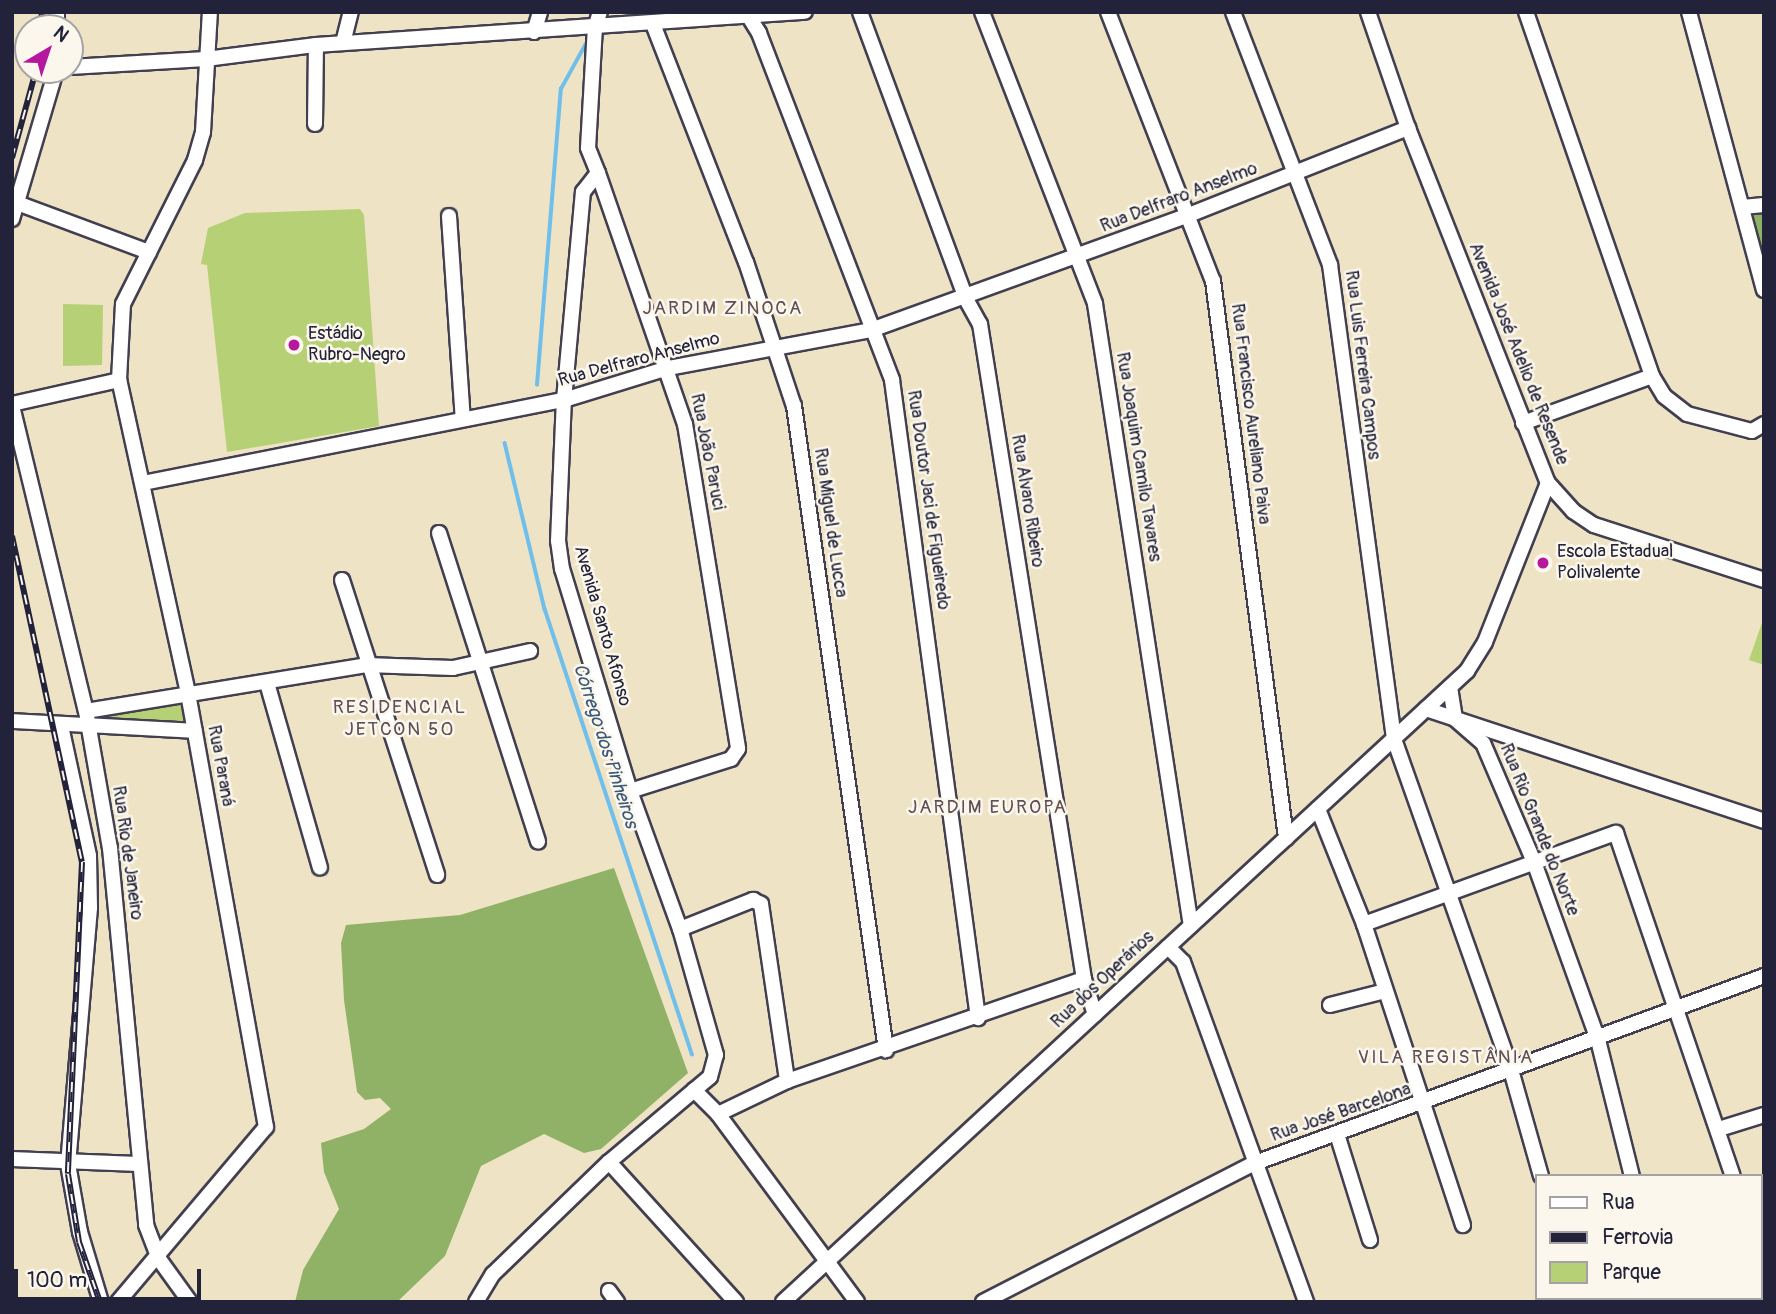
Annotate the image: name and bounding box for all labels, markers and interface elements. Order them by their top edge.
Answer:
north arrow [14,14,84,84]
text: N [48,21,73,48]
street label: Rua Delfraro Anselmo [1098,158,1260,238]
street label: Avenida José Adelio de Resende [1463,240,1573,468]
street label: Rua Luis Ferreira Campos [1340,269,1384,461]
district label: JARDIM ZINOCA [644,298,802,320]
street label: Rua Francisco Aureliano Paiva [1226,302,1274,526]
place label: Estádio Rubro-Negro [308,324,406,366]
street label: Rua Delfraro Anselmo [556,328,722,392]
marker: Estádio Rubro-Negro [286,337,302,353]
street label: Rua Joaquim Camilo Tavares [1111,351,1165,563]
street label: Rua Doutor Jaci de Figueiredo [902,389,954,611]
street label: Rua João Paruci [685,392,729,512]
street label: Rua Alvaro Ribeiro [1006,433,1048,569]
street label: Rua Miguel de Lucca [809,447,851,599]
place label: Escola Estadual Polivalente [1557,542,1673,584]
street label: Avenida Santo Afonso [569,543,635,709]
marker: Escola Estadual Polivalente [1535,555,1551,571]
water label: Córrego dos Pinheiros [568,661,642,831]
district label: RESIDENCIAL JETCON 50 [334,697,466,741]
street label: Rua Paraná [202,724,238,808]
street label: Rua Rio Grande do Norte [1495,741,1583,919]
street label: Rua Rio de Janeiro [107,785,147,921]
district label: JARDIM EUROPA [910,797,1066,819]
street label: Rua dos Operários [1047,927,1159,1033]
district label: VILA REGISTÂNIA [1360,1047,1532,1069]
street label: Rua José Barcelona [1268,1079,1414,1147]
legend [1534,1174,1762,1300]
text: Rua [1602,1189,1635,1216]
text: Ferrovia [1602,1224,1673,1251]
scale bar [18,1254,205,1298]
text: Parque [1602,1259,1661,1286]
text: 100 m [27,1267,87,1294]

